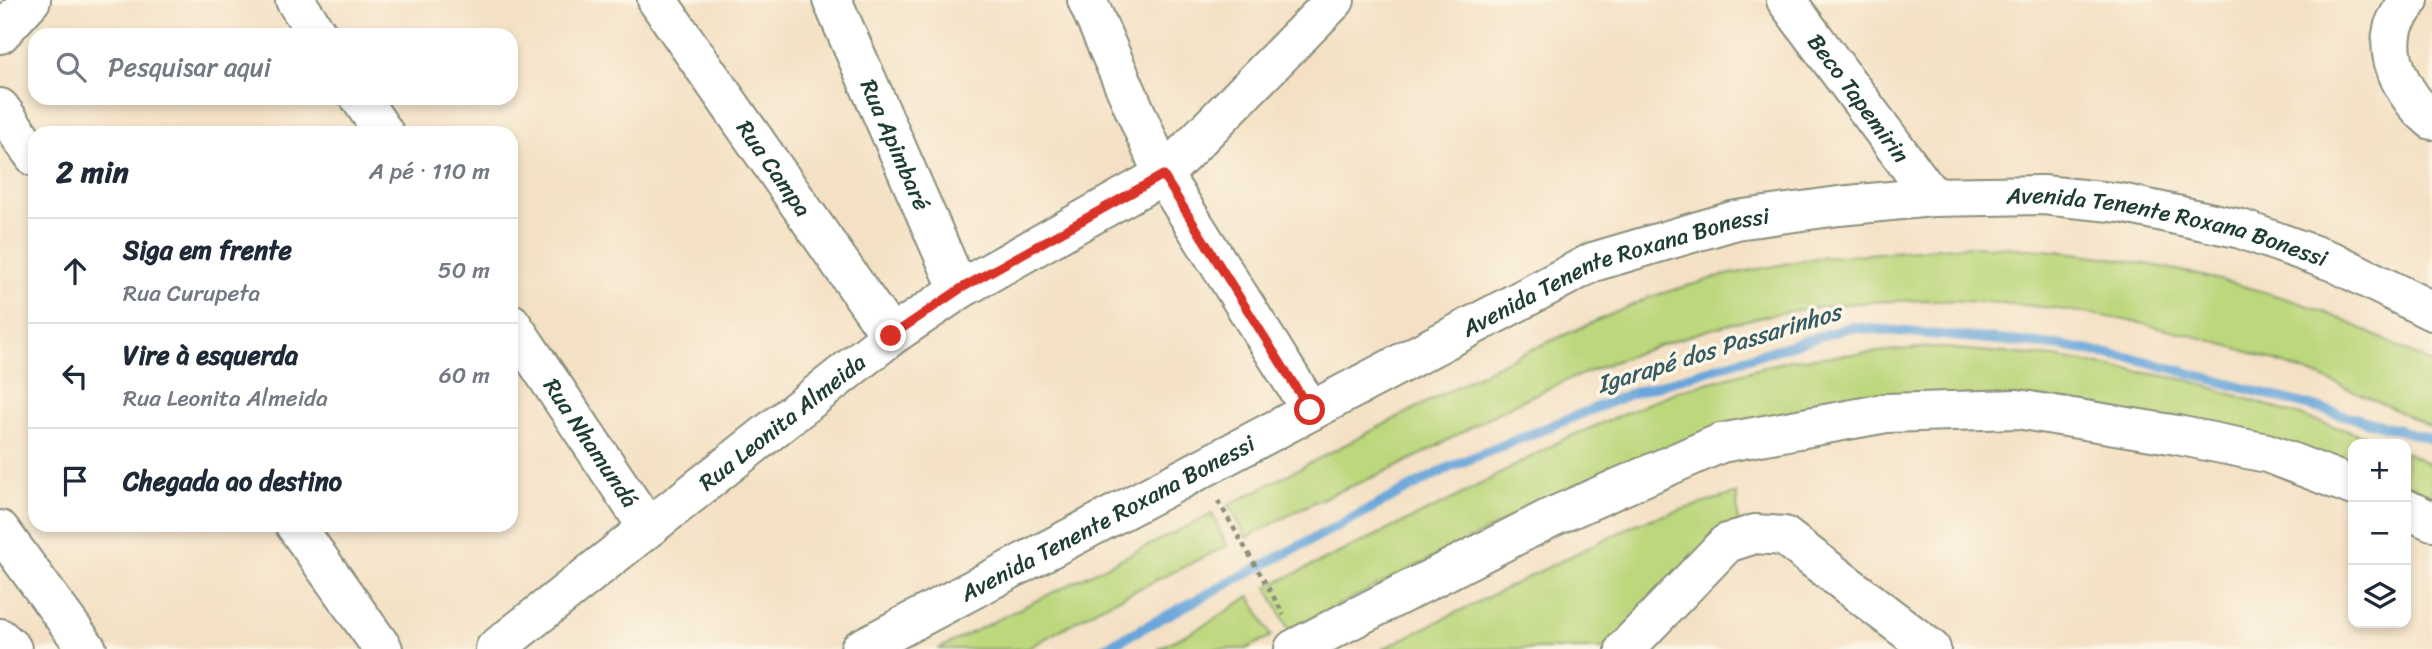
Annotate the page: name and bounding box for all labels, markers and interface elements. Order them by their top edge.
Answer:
street label: Beco Tapemirin [1796,24,1920,172]
search box [28,28,518,105]
text: Pesquisar aqui [108,44,271,90]
icon: search [52,48,90,86]
street label: Rua Apimbaré [848,72,942,218]
street label: Rua Campa [725,111,822,226]
text: 2 min [56,145,129,199]
text: A pé · 110 m [369,151,490,192]
street label: Avenida Tenente Roxana Bonessi [2005,175,2334,279]
street label: Avenida Tenente Roxana Bonessi [1454,196,1773,349]
text: Siga em frente [123,227,292,273]
text: 50 m [438,250,490,291]
icon: ahead [56,252,94,290]
text: Rua Curupeta [123,273,260,314]
water label: Igarapé dos Passarinhos [1591,290,1849,405]
route end [875,320,906,351]
text: Vire à esquerda [123,332,298,378]
street label: Rua Leonita Almeida [689,343,876,502]
text: 60 m [439,355,490,396]
icon: left [56,357,94,395]
street label: Rua Nhamundá [532,369,649,517]
text: Rua Leonita Almeida [123,378,328,419]
route start [1294,394,1325,425]
street label: Avenida Tenente Roxana Bonessi [952,424,1263,614]
map controls [2348,439,2411,628]
button: + [2348,439,2411,502]
text: Chegada ao destino [123,458,342,504]
icon: arrive [56,462,94,500]
button: − [2348,502,2411,565]
button: layers [2348,565,2411,628]

